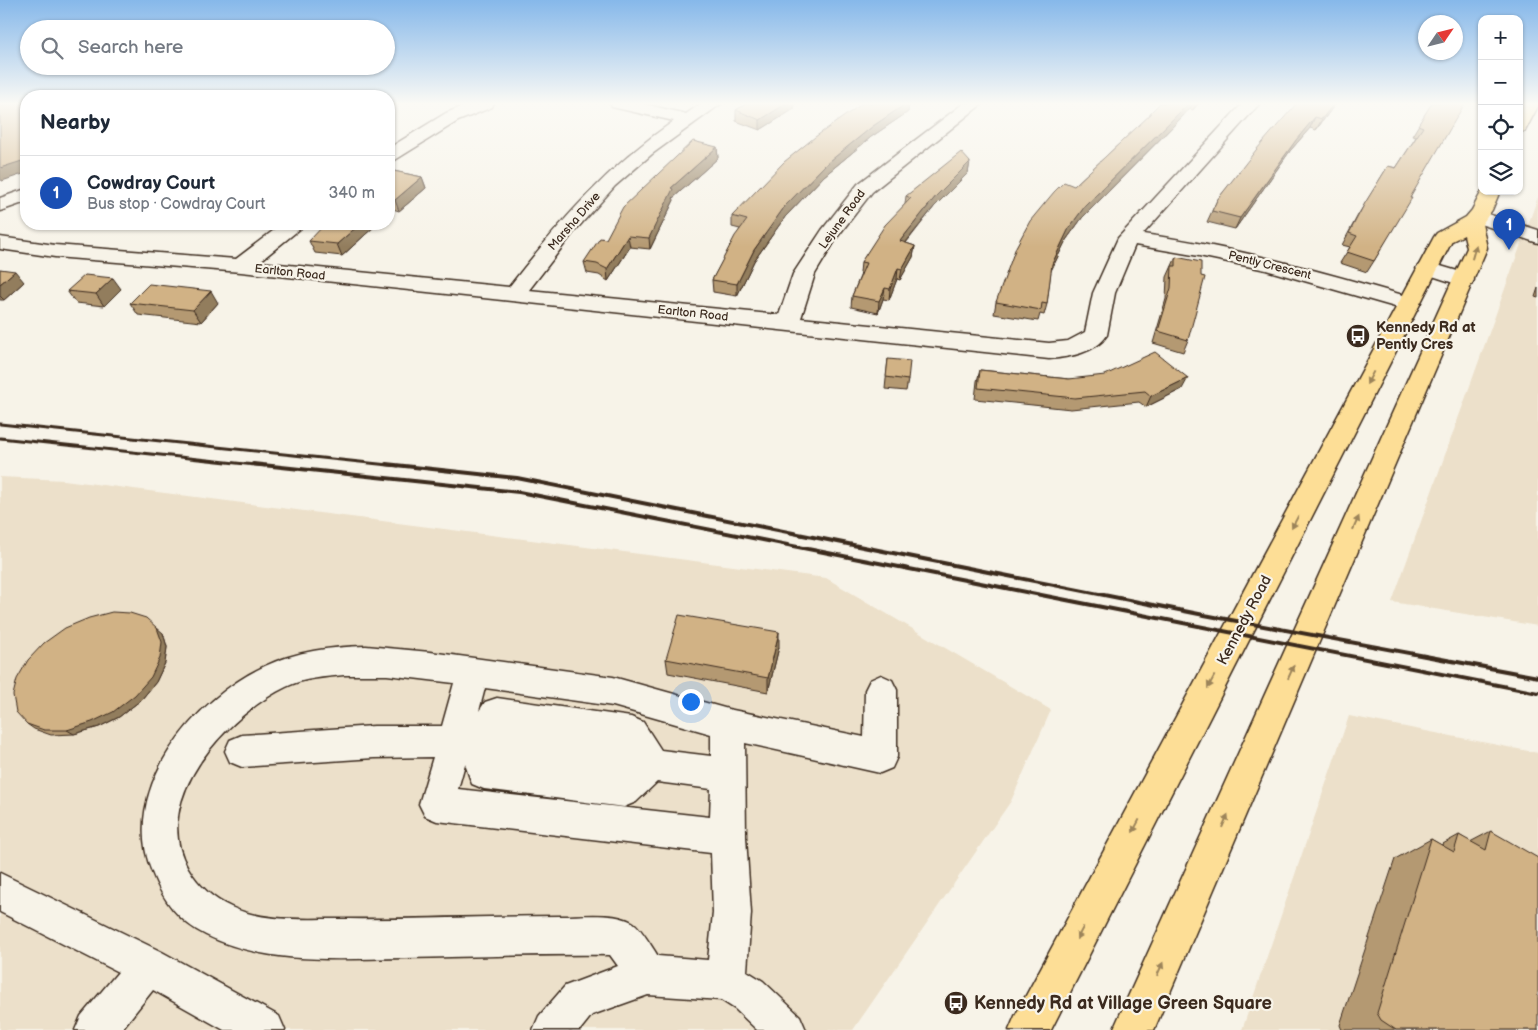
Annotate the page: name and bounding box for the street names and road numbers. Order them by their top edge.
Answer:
street label: Lejune Road [816,187,869,252]
street label: Marsha Drive [545,189,604,254]
street label: Pently Crescent [1227,248,1313,283]
street label: Earlton Road [254,261,326,284]
street label: Earlton Road [657,302,729,325]
street label: Kennedy Road [1213,572,1276,668]

